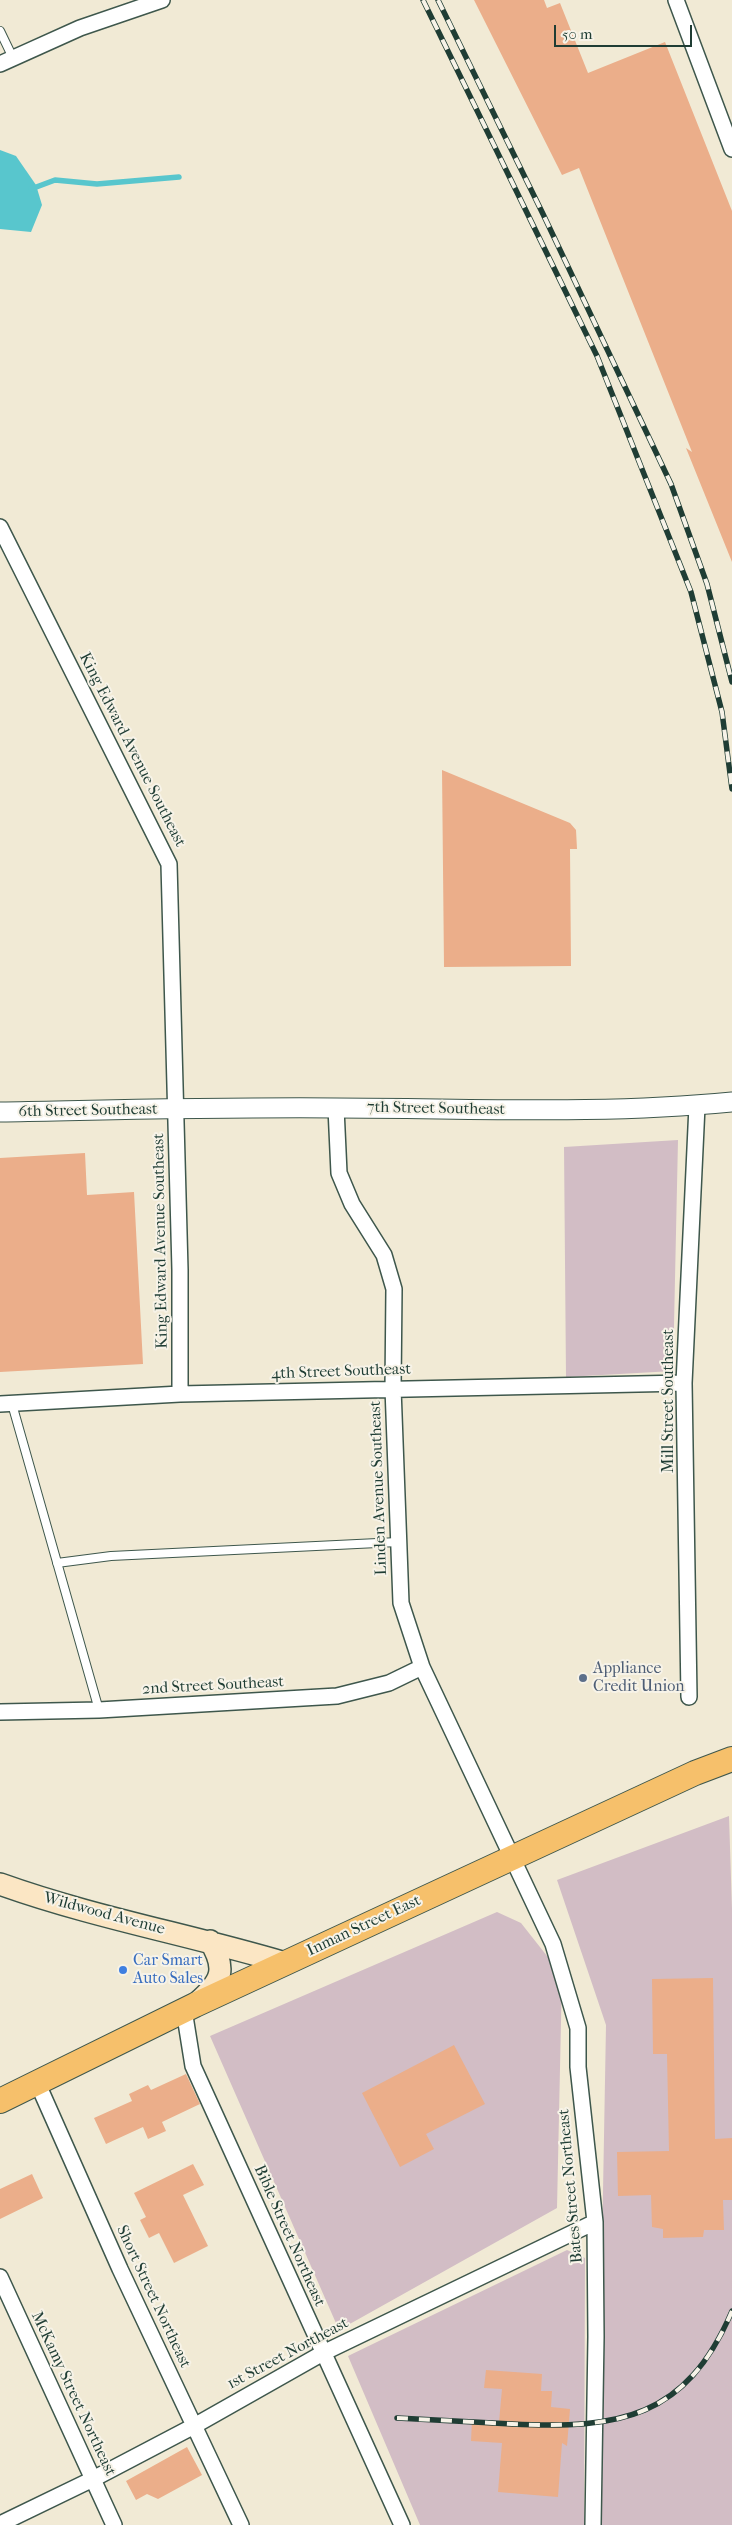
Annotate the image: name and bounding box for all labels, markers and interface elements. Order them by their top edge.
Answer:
scale bar [557,15,694,47]
text: 50 m [562,25,592,43]
street label: King Edward Avenue Southeast [74,650,190,850]
street label: 7th Street Southeast [367,1098,505,1120]
street label: 6th Street Southeast [18,1100,158,1122]
street label: King Edward Avenue Southeast [150,1133,172,1349]
street label: Mill Street Southeast [659,1329,679,1473]
street label: 4th Street Southeast [271,1360,411,1384]
street label: Linden Avenue Southeast [366,1400,392,1576]
place label: Appliance Credit Union [593,1659,684,1697]
marker: Appliance Credit Union [577,1672,589,1684]
street label: 2nd Street Southeast [142,1673,284,1699]
street label: Wildwood Avenue [41,1889,167,1939]
street label: Inman Street East [304,1891,424,1961]
place label: Car Smart Auto Sales [133,1951,203,1989]
marker: Car Smart Auto Sales [117,1964,129,1976]
street label: Bates Street Northeast [555,2108,587,2264]
street label: Bible Street Northeast [249,2162,329,2310]
street label: Short Street Northeast [112,2223,194,2371]
street label: McKamy Street Northeast [26,2309,120,2479]
street label: 1st Street Northeast [224,2314,352,2394]

